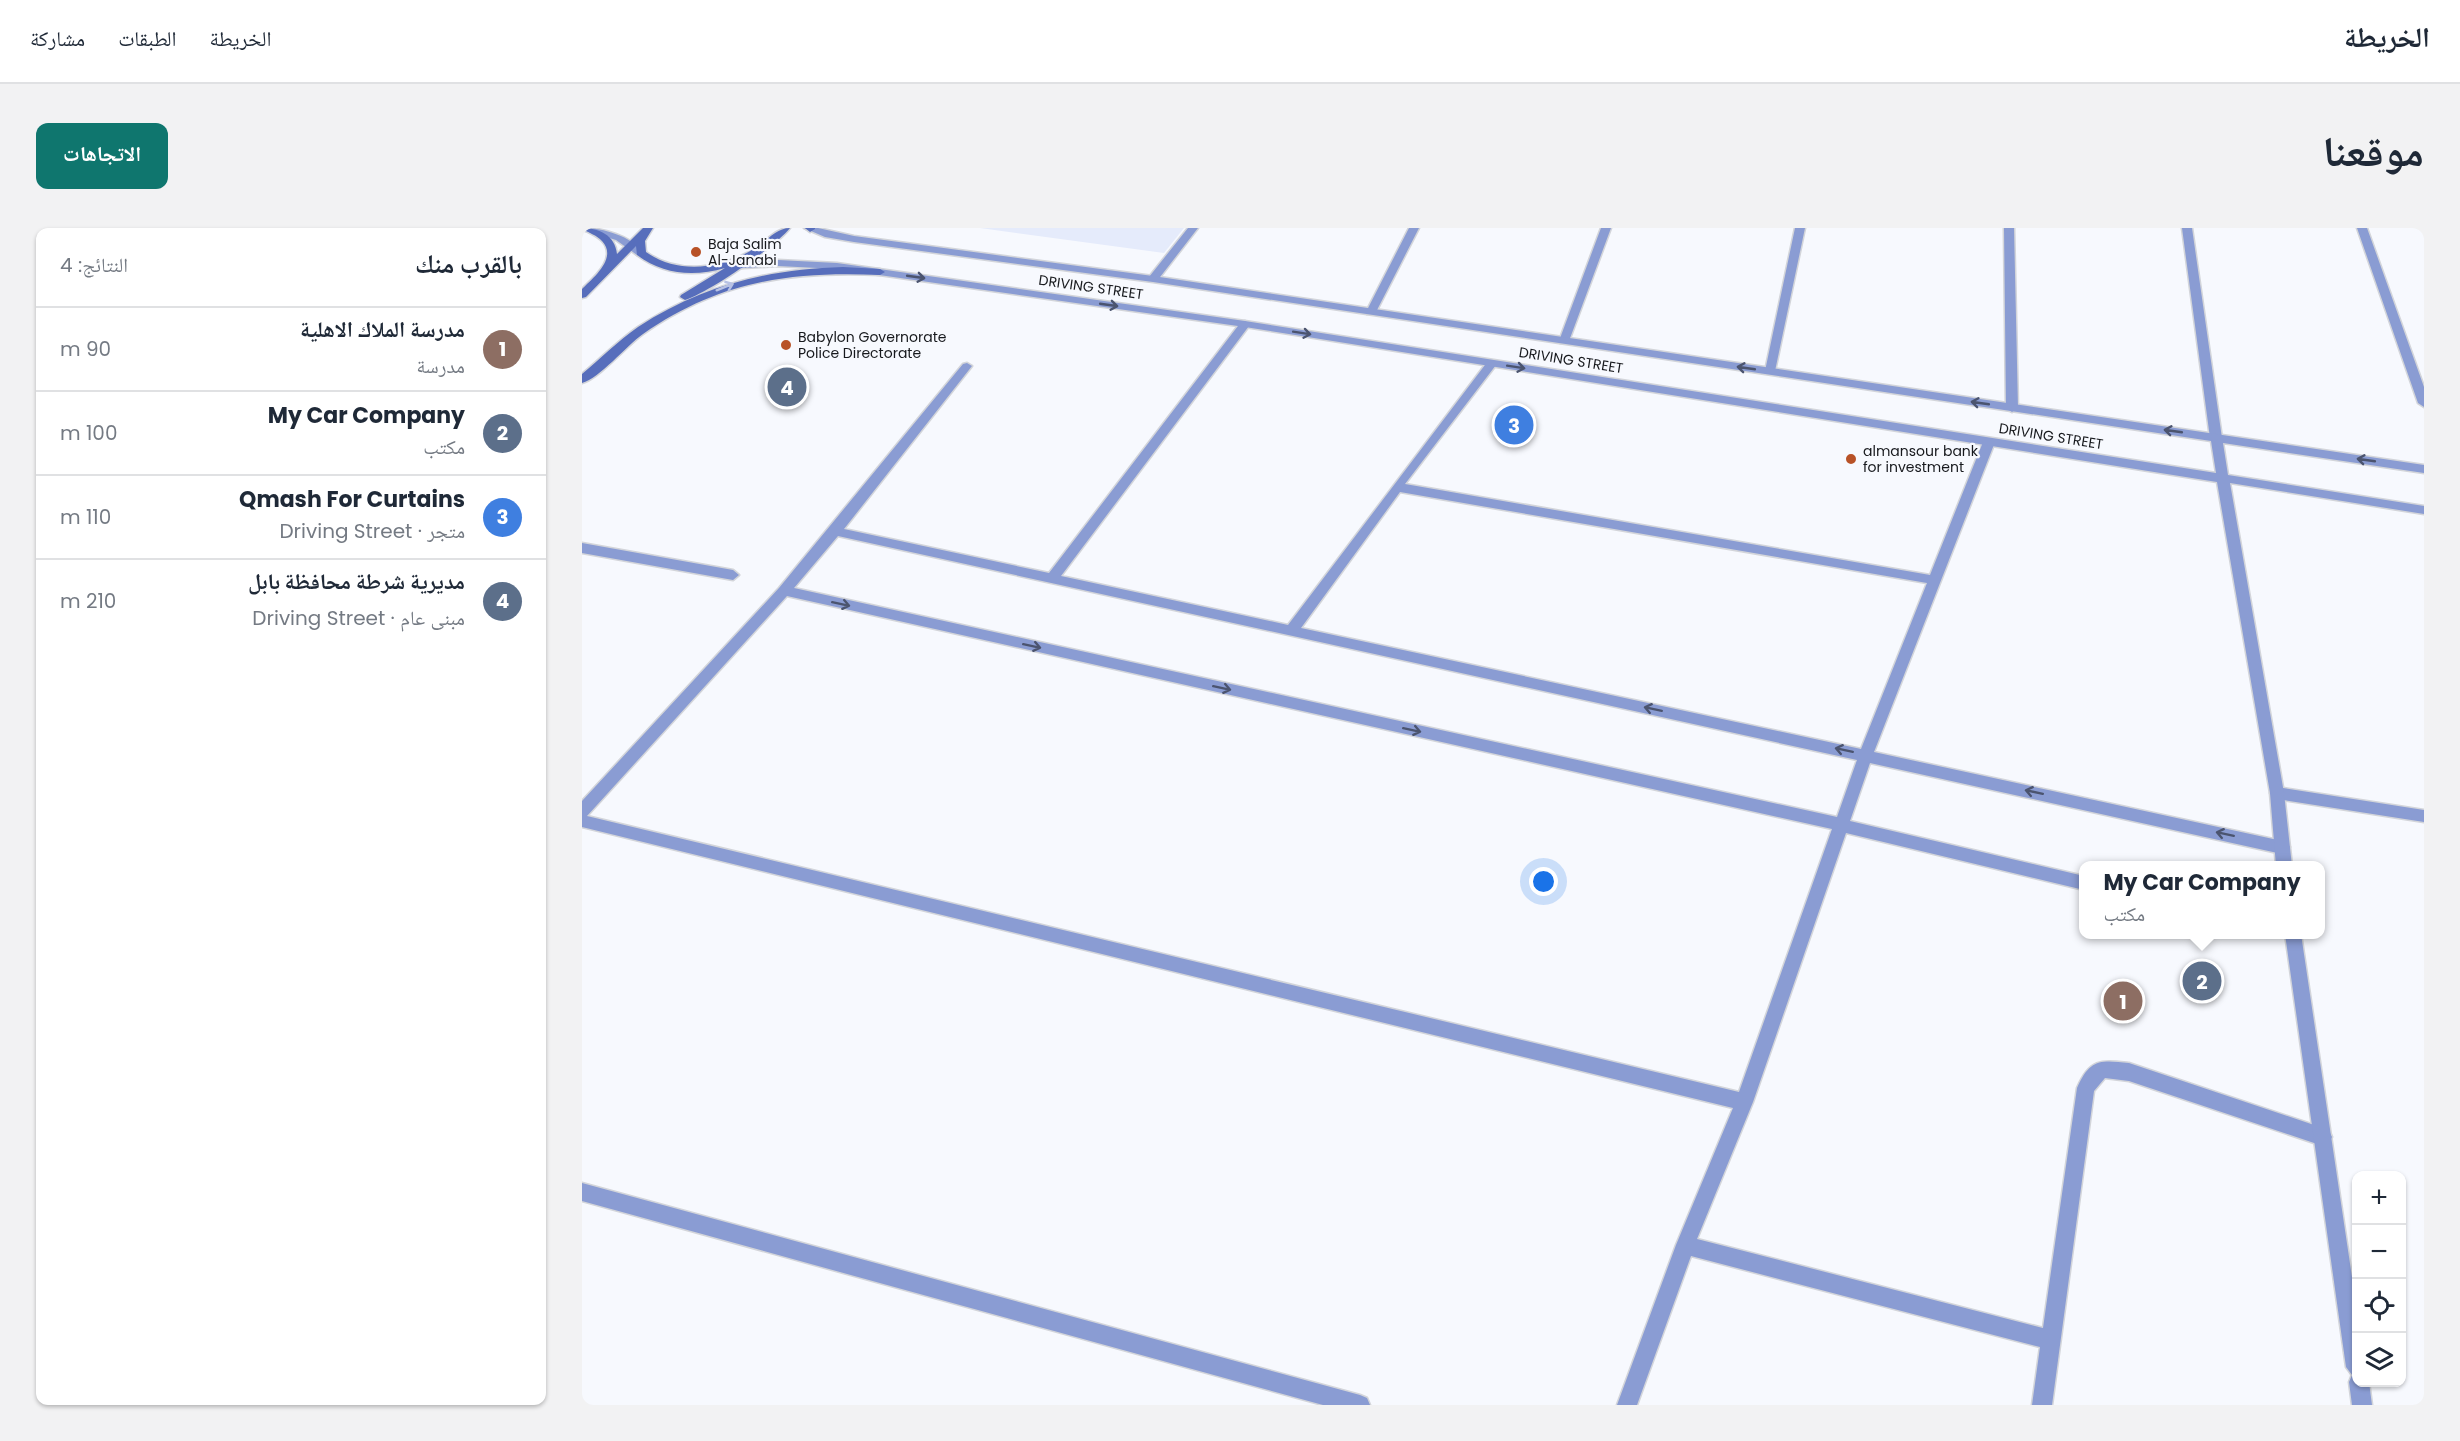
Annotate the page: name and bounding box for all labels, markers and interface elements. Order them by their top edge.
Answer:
text: الخريطة [2344,18,2430,57]
text: مشاركة [30,24,85,53]
text: الطبقات [118,24,177,53]
text: الخريطة [210,24,271,53]
text: موقعنا [2323,122,2424,181]
button: الاتجاهات [36,123,168,189]
place label: Baja Salim Al-Janabi [708,234,782,270]
marker: Baja Salim Al-Janabi [689,245,703,259]
text: بالقرب منك [415,246,522,282]
text: النتائج: 4 [60,251,128,279]
street label: DRIVING STREET [1037,270,1145,304]
one-way arrow [906,272,926,283]
one-way arrow [715,281,734,292]
one-way arrow [1099,299,1119,310]
text: مدرسة الملاك الاهلية [300,314,465,345]
place label: Babylon Governorate Police Directorate [798,327,947,363]
one-way arrow [1292,328,1312,339]
text: 90 m [60,335,111,363]
text: 1 [499,335,506,363]
marker: Babylon Governorate Police Directorate [779,338,793,352]
street label: DRIVING STREET [1517,342,1625,378]
text: مدرسة [416,352,465,380]
one-way arrow [1505,361,1525,372]
one-way arrow [1737,362,1756,373]
pin: 4 [768,364,806,410]
one-way arrow [1971,397,1991,408]
text: My Car Company [268,400,465,431]
pin: 3 [1494,402,1534,448]
street label: DRIVING STREET [1997,418,2105,454]
text: 100 m [60,419,117,447]
text: 2 [497,419,508,447]
one-way arrow [2164,426,2184,437]
text: مكتب [423,433,465,461]
place label: almansour bank for investment [1863,441,1979,477]
marker: almansour bank for investment [1844,452,1858,466]
one-way arrow [2357,455,2377,466]
text: Qmash For Curtains [239,484,465,515]
text: 110 m [60,503,111,531]
text: 3 [496,503,509,531]
text: متجر · Driving Street [279,517,465,545]
text: مديرية شرطة محافظة بابل [248,566,465,597]
text: 210 m [60,587,116,615]
text: 4 [496,587,509,615]
one-way arrow [831,599,850,610]
text: مبنى عام · Driving Street [252,604,465,632]
one-way arrow [1021,641,1041,652]
one-way arrow [1212,683,1231,694]
one-way arrow [1644,703,1664,714]
one-way arrow [1402,725,1422,736]
one-way arrow [1835,744,1854,756]
one-way arrow [2025,786,2045,797]
one-way arrow [2216,828,2235,839]
popup [2079,861,2325,939]
your location [1529,867,1558,896]
text: My Car Company [2103,867,2301,898]
text: مكتب [2103,900,2145,928]
pin: 2 [2182,958,2222,1004]
pin: 1 [2104,978,2142,1024]
map controls [2352,1171,2406,1387]
button: + [2352,1171,2406,1225]
button: − [2352,1225,2406,1279]
button: locate [2352,1279,2406,1333]
button: layers [2352,1333,2406,1387]

